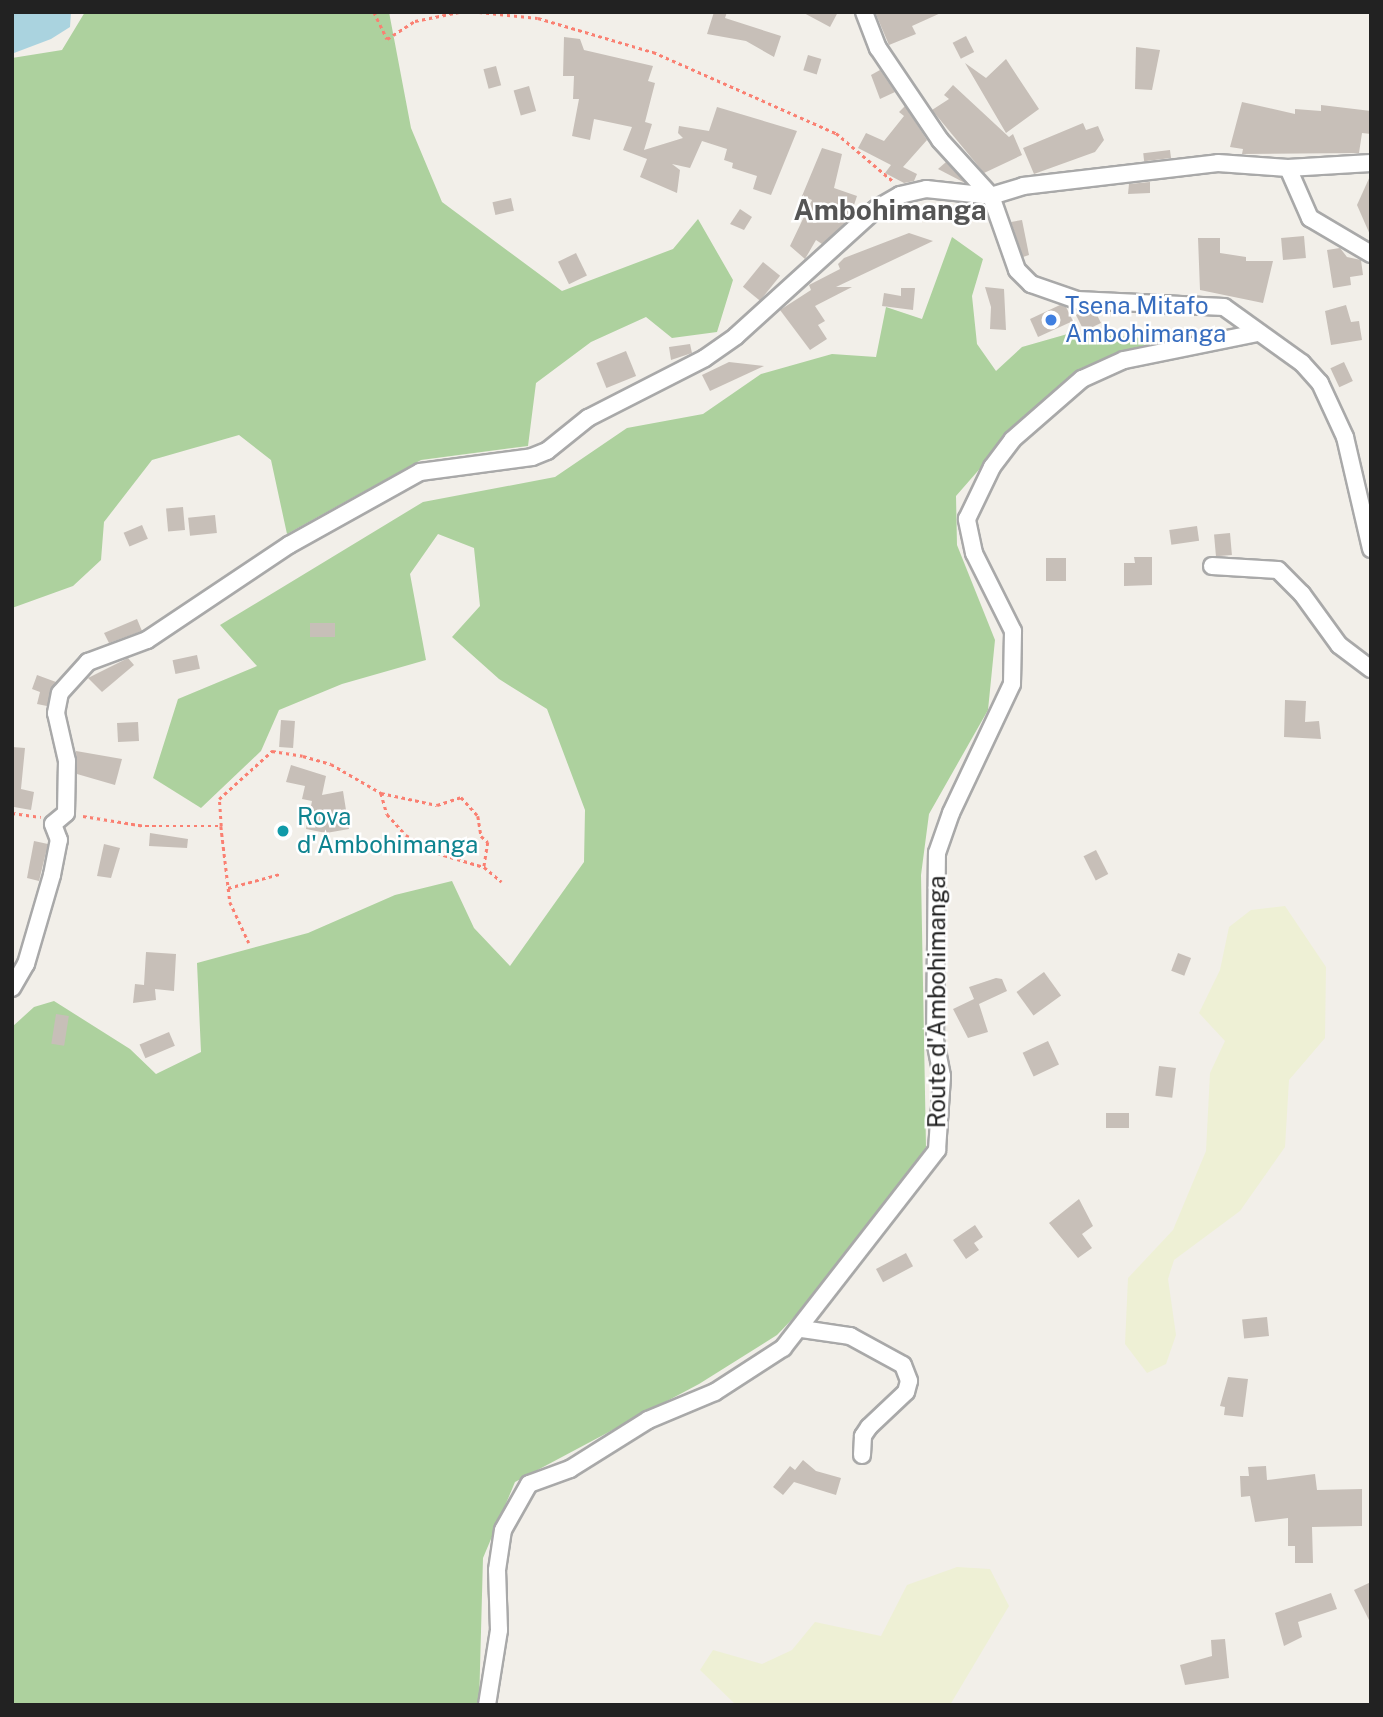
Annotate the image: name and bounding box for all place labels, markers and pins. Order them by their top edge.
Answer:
place label: Tsena Mitafo Ambohimanga [1065,292,1226,348]
marker: Tsena Mitafo Ambohimanga [1043,312,1059,328]
place label: Rova d'Ambohimanga [297,803,478,859]
marker: Rova d'Ambohimanga [275,823,291,839]

